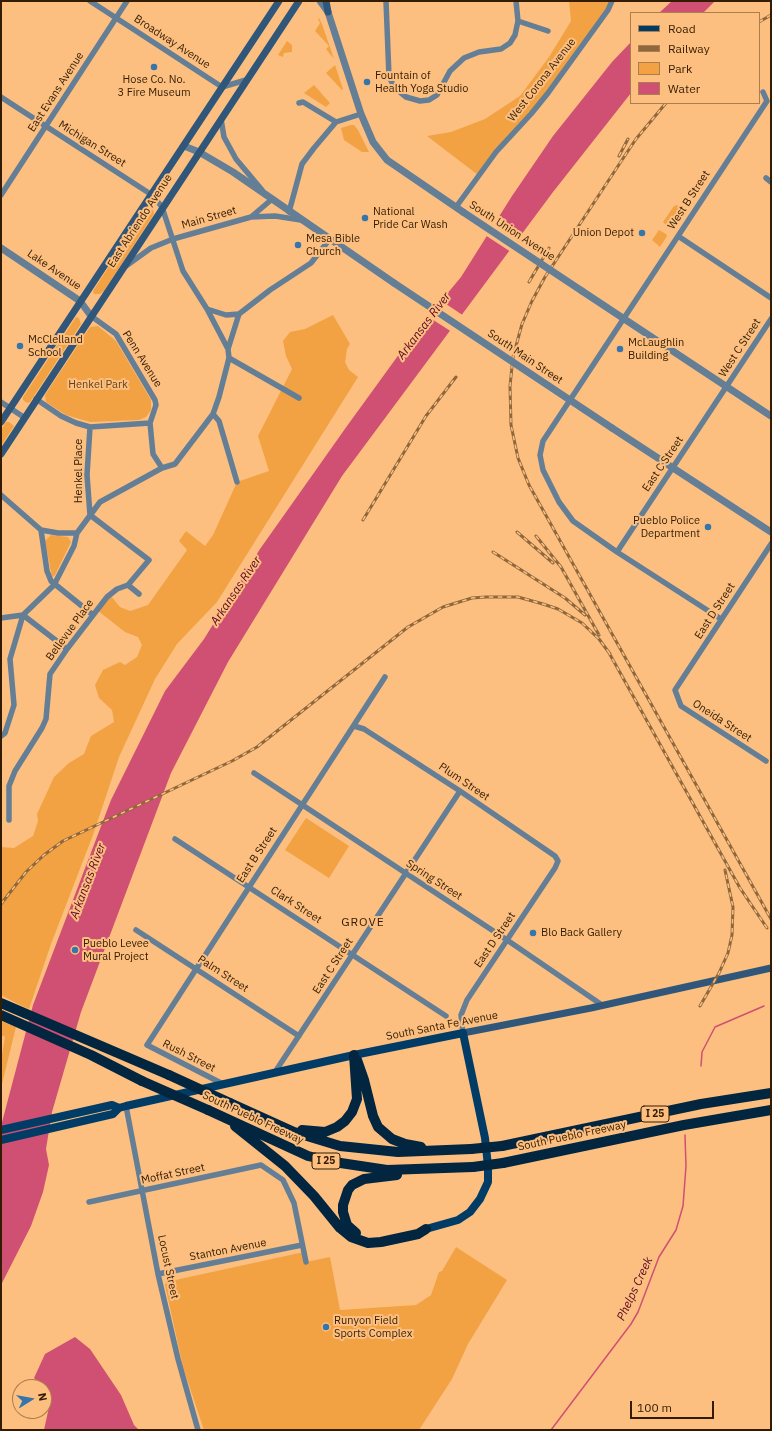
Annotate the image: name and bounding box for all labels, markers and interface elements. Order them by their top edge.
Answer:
street label: Broadway Avenue [131,12,213,72]
legend [630,12,760,104]
text: Road [668,21,696,36]
street label: West Corona Avenue [505,36,579,124]
text: Railway [668,41,710,56]
street label: East Evans Avenue [25,50,87,134]
text: Park [668,61,692,76]
marker: Hose Co. No. 3 Fire Museum [149,62,159,72]
place label: Fountain of Health Yoga Studio [375,69,468,95]
place label: Hose Co. No. 3 Fire Museum [117,73,191,99]
marker: Fountain of Health Yoga Studio [362,77,372,87]
text: Water [668,81,700,96]
street label: Michigan Street [56,118,128,170]
street label: West B Street [665,168,713,232]
street label: East Abriendo Avenue [105,172,175,270]
street label: South Union Avenue [467,198,557,264]
street label: Main Street [180,204,238,232]
place label: National Pride Car Wash [373,205,448,231]
marker: National Pride Car Wash [360,213,370,223]
place label: Union Depot [573,226,634,240]
marker: Union Depot [637,228,647,238]
place label: Mesa Bible Church [306,232,360,258]
marker: Mesa Bible Church [293,240,303,250]
street label: Lake Avenue [24,247,84,293]
water label: Arkansas River [394,290,454,362]
street label: West C Street [716,316,764,380]
street label: South Main Street [485,327,565,387]
street label: Penn Avenue [119,328,165,390]
place label: McClelland School [28,333,83,359]
place label: McLaughlin Building [628,336,684,362]
marker: McClelland School [15,341,25,351]
marker: McLaughlin Building [615,344,625,354]
park label: Henkel Park [68,378,128,392]
street label: East C Street [640,434,686,494]
street label: Henkel Place [72,439,86,503]
place label: Pueblo Police Department [633,514,700,540]
marker: Pueblo Police Department [703,522,713,532]
water label: Arkansas River [208,554,264,628]
street label: East D Street [692,580,738,642]
street label: Bellevue Place [43,597,97,663]
street label: Oneida Street [690,697,754,745]
street label: Plum Street [436,760,492,804]
street label: East B Street [234,825,280,885]
water label: Arkansas River [67,841,109,921]
street label: Spring Street [403,857,465,903]
street label: Clark Street [268,884,324,926]
street label: East D Street [472,910,518,970]
district label: GROVE [341,916,385,930]
place label: Blo Back Gallery [541,926,622,940]
marker: Blo Back Gallery [528,928,538,938]
street label: East C Street [310,936,356,996]
place label: Pueblo Levee Mural Project [83,937,149,963]
marker: Pueblo Levee Mural Project [70,945,80,955]
street label: Palm Street [195,953,251,995]
street label: South Santa Fe Avenue [385,1009,499,1043]
street label: Rush Street [160,1037,218,1075]
street label: South Pueblo Freeway [200,1089,306,1147]
road number: I 25 [641,1106,669,1122]
street label: South Pueblo Freeway [517,1118,627,1154]
road number: I 25 [312,1153,340,1169]
street label: Moffat Street [140,1161,206,1187]
street label: Locust Street [155,1234,181,1300]
street label: Stanton Avenue [188,1236,268,1264]
water label: Phelps Creek [614,1255,656,1323]
place label: Runyon Field Sports Complex [334,1314,412,1340]
marker: Runyon Field Sports Complex [321,1322,331,1332]
north arrow [12,1379,52,1419]
text: N [35,1392,50,1402]
scale bar [632,1393,716,1419]
text: 100 m [637,1400,672,1415]

